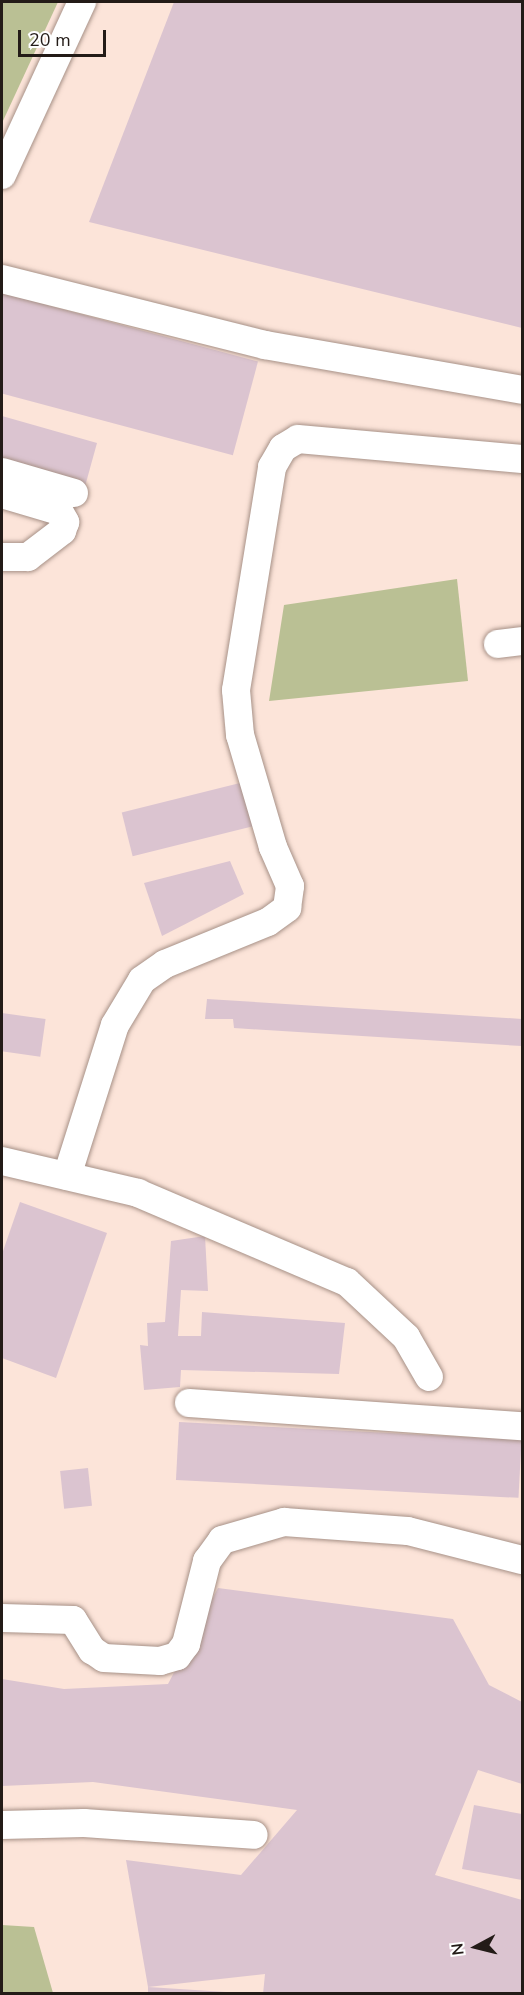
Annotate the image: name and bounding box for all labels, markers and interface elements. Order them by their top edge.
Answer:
scale bar [21,18,110,56]
text: 20 m [29,28,71,52]
north arrow [446,1917,506,1977]
text: N [446,1942,470,1956]

